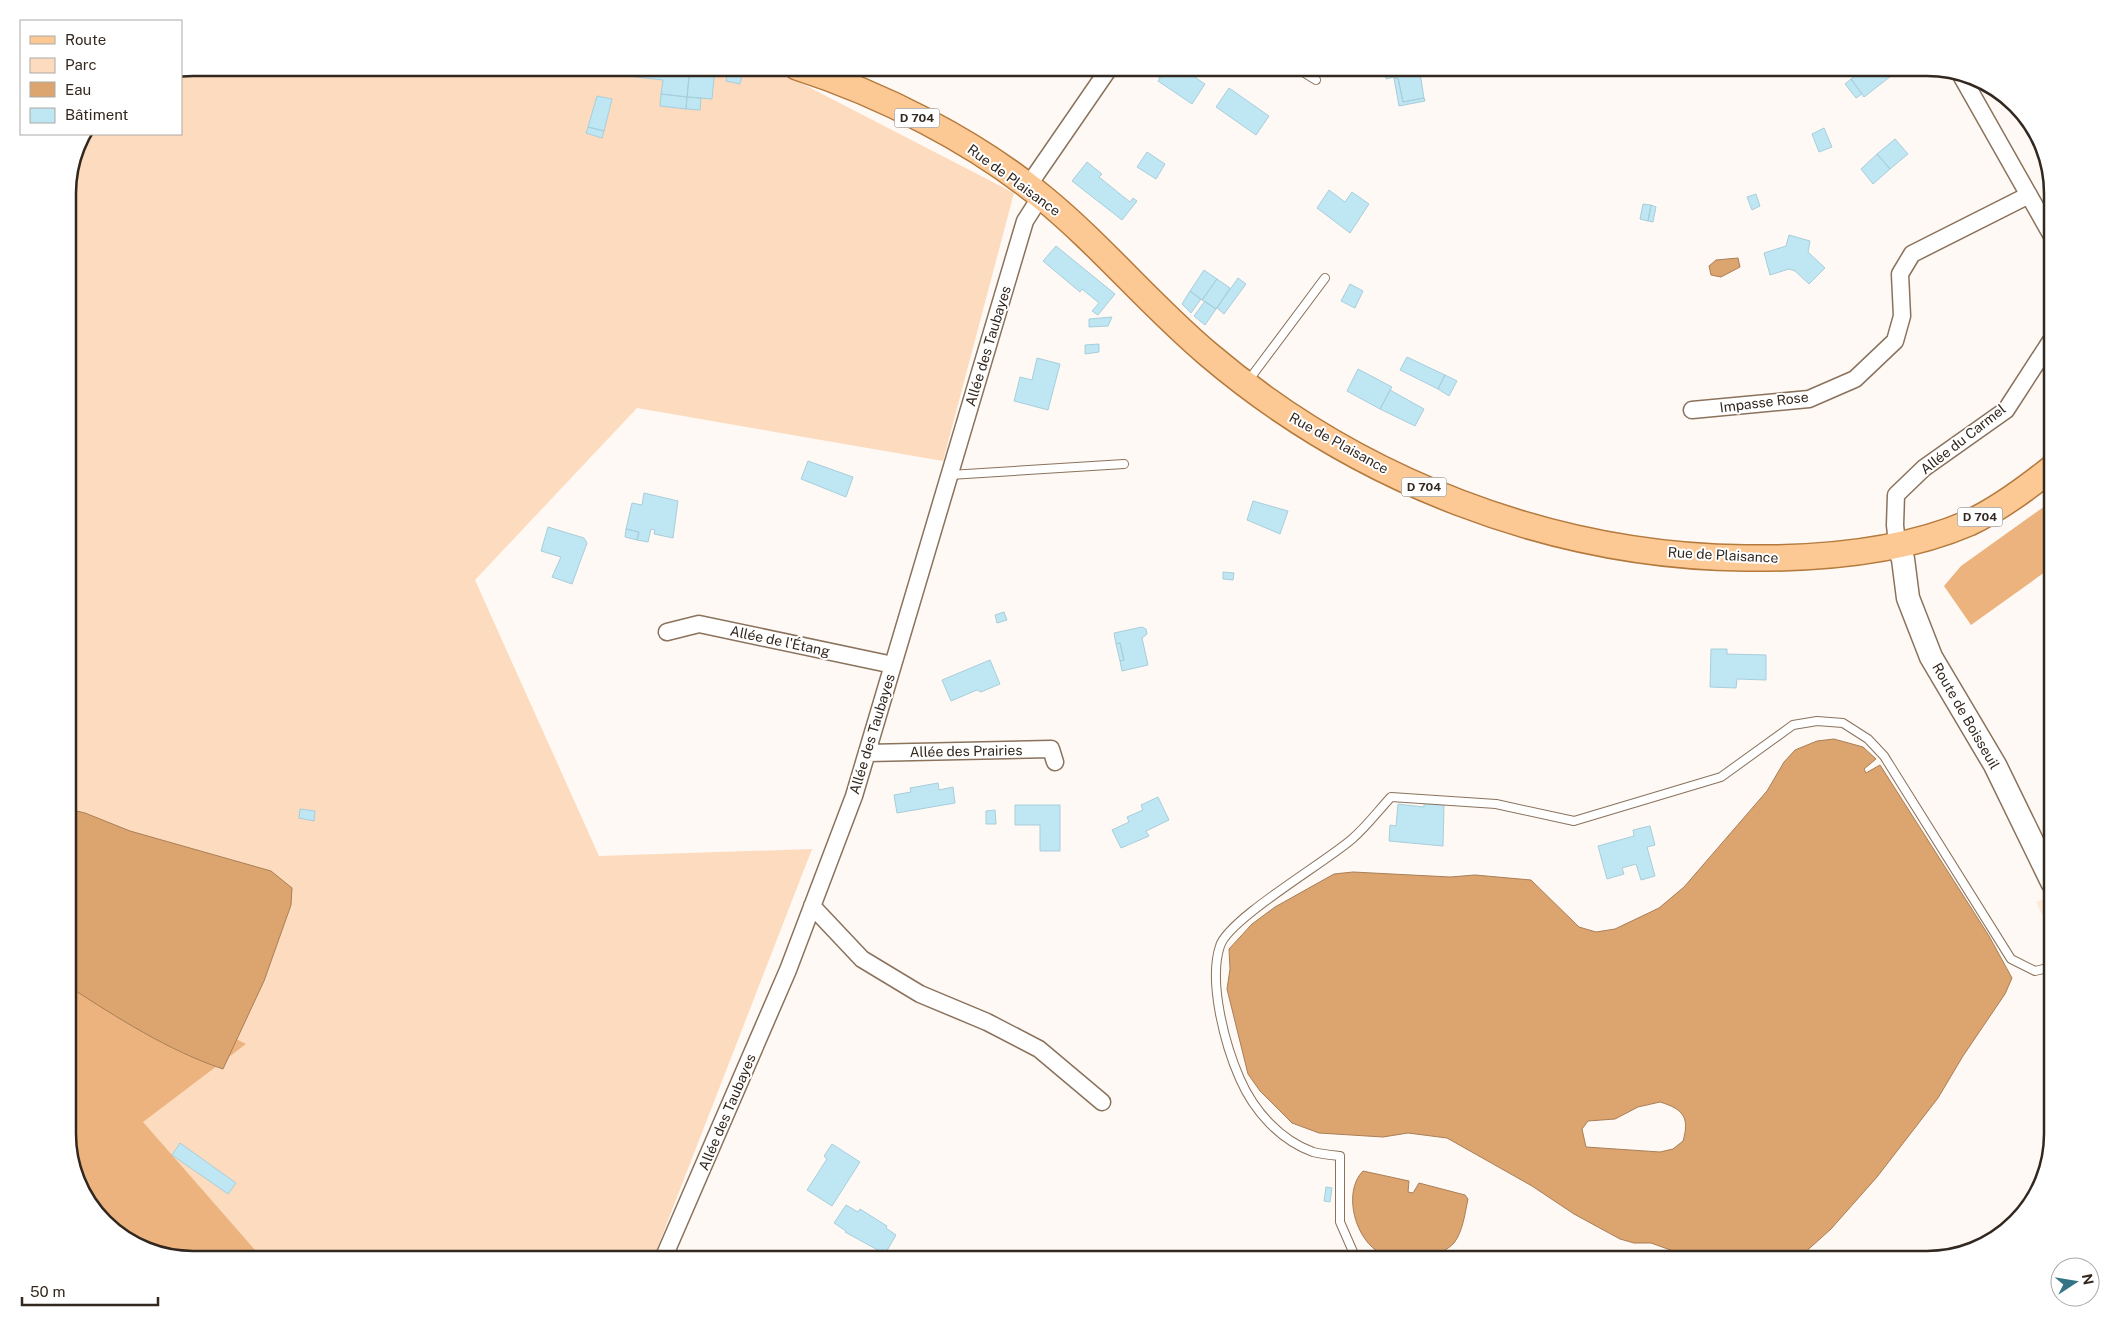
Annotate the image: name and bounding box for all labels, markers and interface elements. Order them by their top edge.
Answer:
legend [20,20,182,135]
text: Route [65,31,106,48]
text: Parc [65,56,97,73]
text: Eau [65,81,91,98]
text: Bâtiment [65,106,128,123]
road number: D 704 [894,109,940,128]
street label: Rue de Plaisance [964,141,1064,219]
street label: Allée des Taubayes [962,284,1014,408]
street label: Impasse Rose [1719,389,1809,415]
street label: Allée du Carmel [1917,401,2009,477]
street label: Rue de Plaisance [1287,409,1391,477]
road number: D 704 [1402,478,1446,497]
road number: D 704 [1958,508,2002,526]
street label: Rue de Plaisance [1667,544,1779,566]
street label: Allée de l'Étang [729,622,832,659]
street label: Route de Boisseuil [1929,660,2003,772]
street label: Allée des Taubayes [846,672,898,796]
street label: Allée des Prairies [909,742,1023,760]
street label: Allée des Taubayes [695,1051,759,1173]
north arrow [2050,1257,2100,1307]
text: N [2079,1272,2097,1286]
scale bar [22,1274,159,1306]
text: 50 m [30,1283,65,1300]

